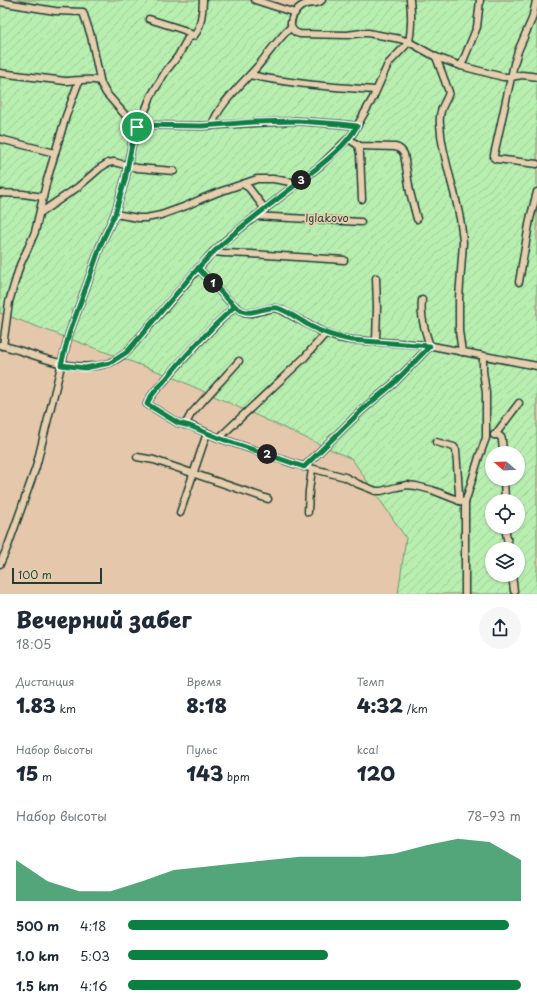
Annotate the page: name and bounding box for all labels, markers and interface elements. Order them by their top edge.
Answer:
pin [120,110,154,144]
icon: arrive [126,116,148,138]
pin: 3 [291,170,311,190]
text: 3 [297,171,305,188]
park label: Iglakovo [305,209,349,226]
pin: 1 [203,273,223,293]
text: 1 [210,274,216,291]
pin: 2 [257,444,277,464]
text: 2 [263,445,271,462]
north arrow [485,446,525,486]
map controls [485,446,525,582]
button: locate [485,494,525,534]
button: layers [485,542,525,582]
scale bar [12,566,102,585]
text: 100 m [18,566,52,583]
text: Вечерний забег [16,602,192,635]
button: share [479,607,521,649]
text: 18:05 [16,634,51,653]
text: Дистанция [16,673,74,690]
text: Время [186,673,221,690]
text: Темп [357,673,384,690]
text: 1.83 [16,690,56,720]
text: 8:18 [186,690,227,720]
text: 4:32 [357,690,403,720]
text: km [56,700,76,717]
text: /km [403,700,428,717]
text: Набор высоты [16,741,93,758]
text: Пульс [186,741,217,758]
text: kcal [357,741,379,758]
text: 15 [16,758,38,788]
text: 143 [186,758,223,788]
text: 120 [357,758,395,788]
text: m [38,768,52,785]
text: bpm [223,768,250,785]
text: Набор высоты [16,806,107,825]
text: 78–93 m [467,806,521,825]
text: 500 m [16,916,59,935]
text: 4:18 [80,916,106,935]
text: 1.0 km [16,946,59,965]
text: 5:03 [80,946,110,965]
text: 1.5 km [16,976,59,995]
text: 4:16 [80,976,107,995]

